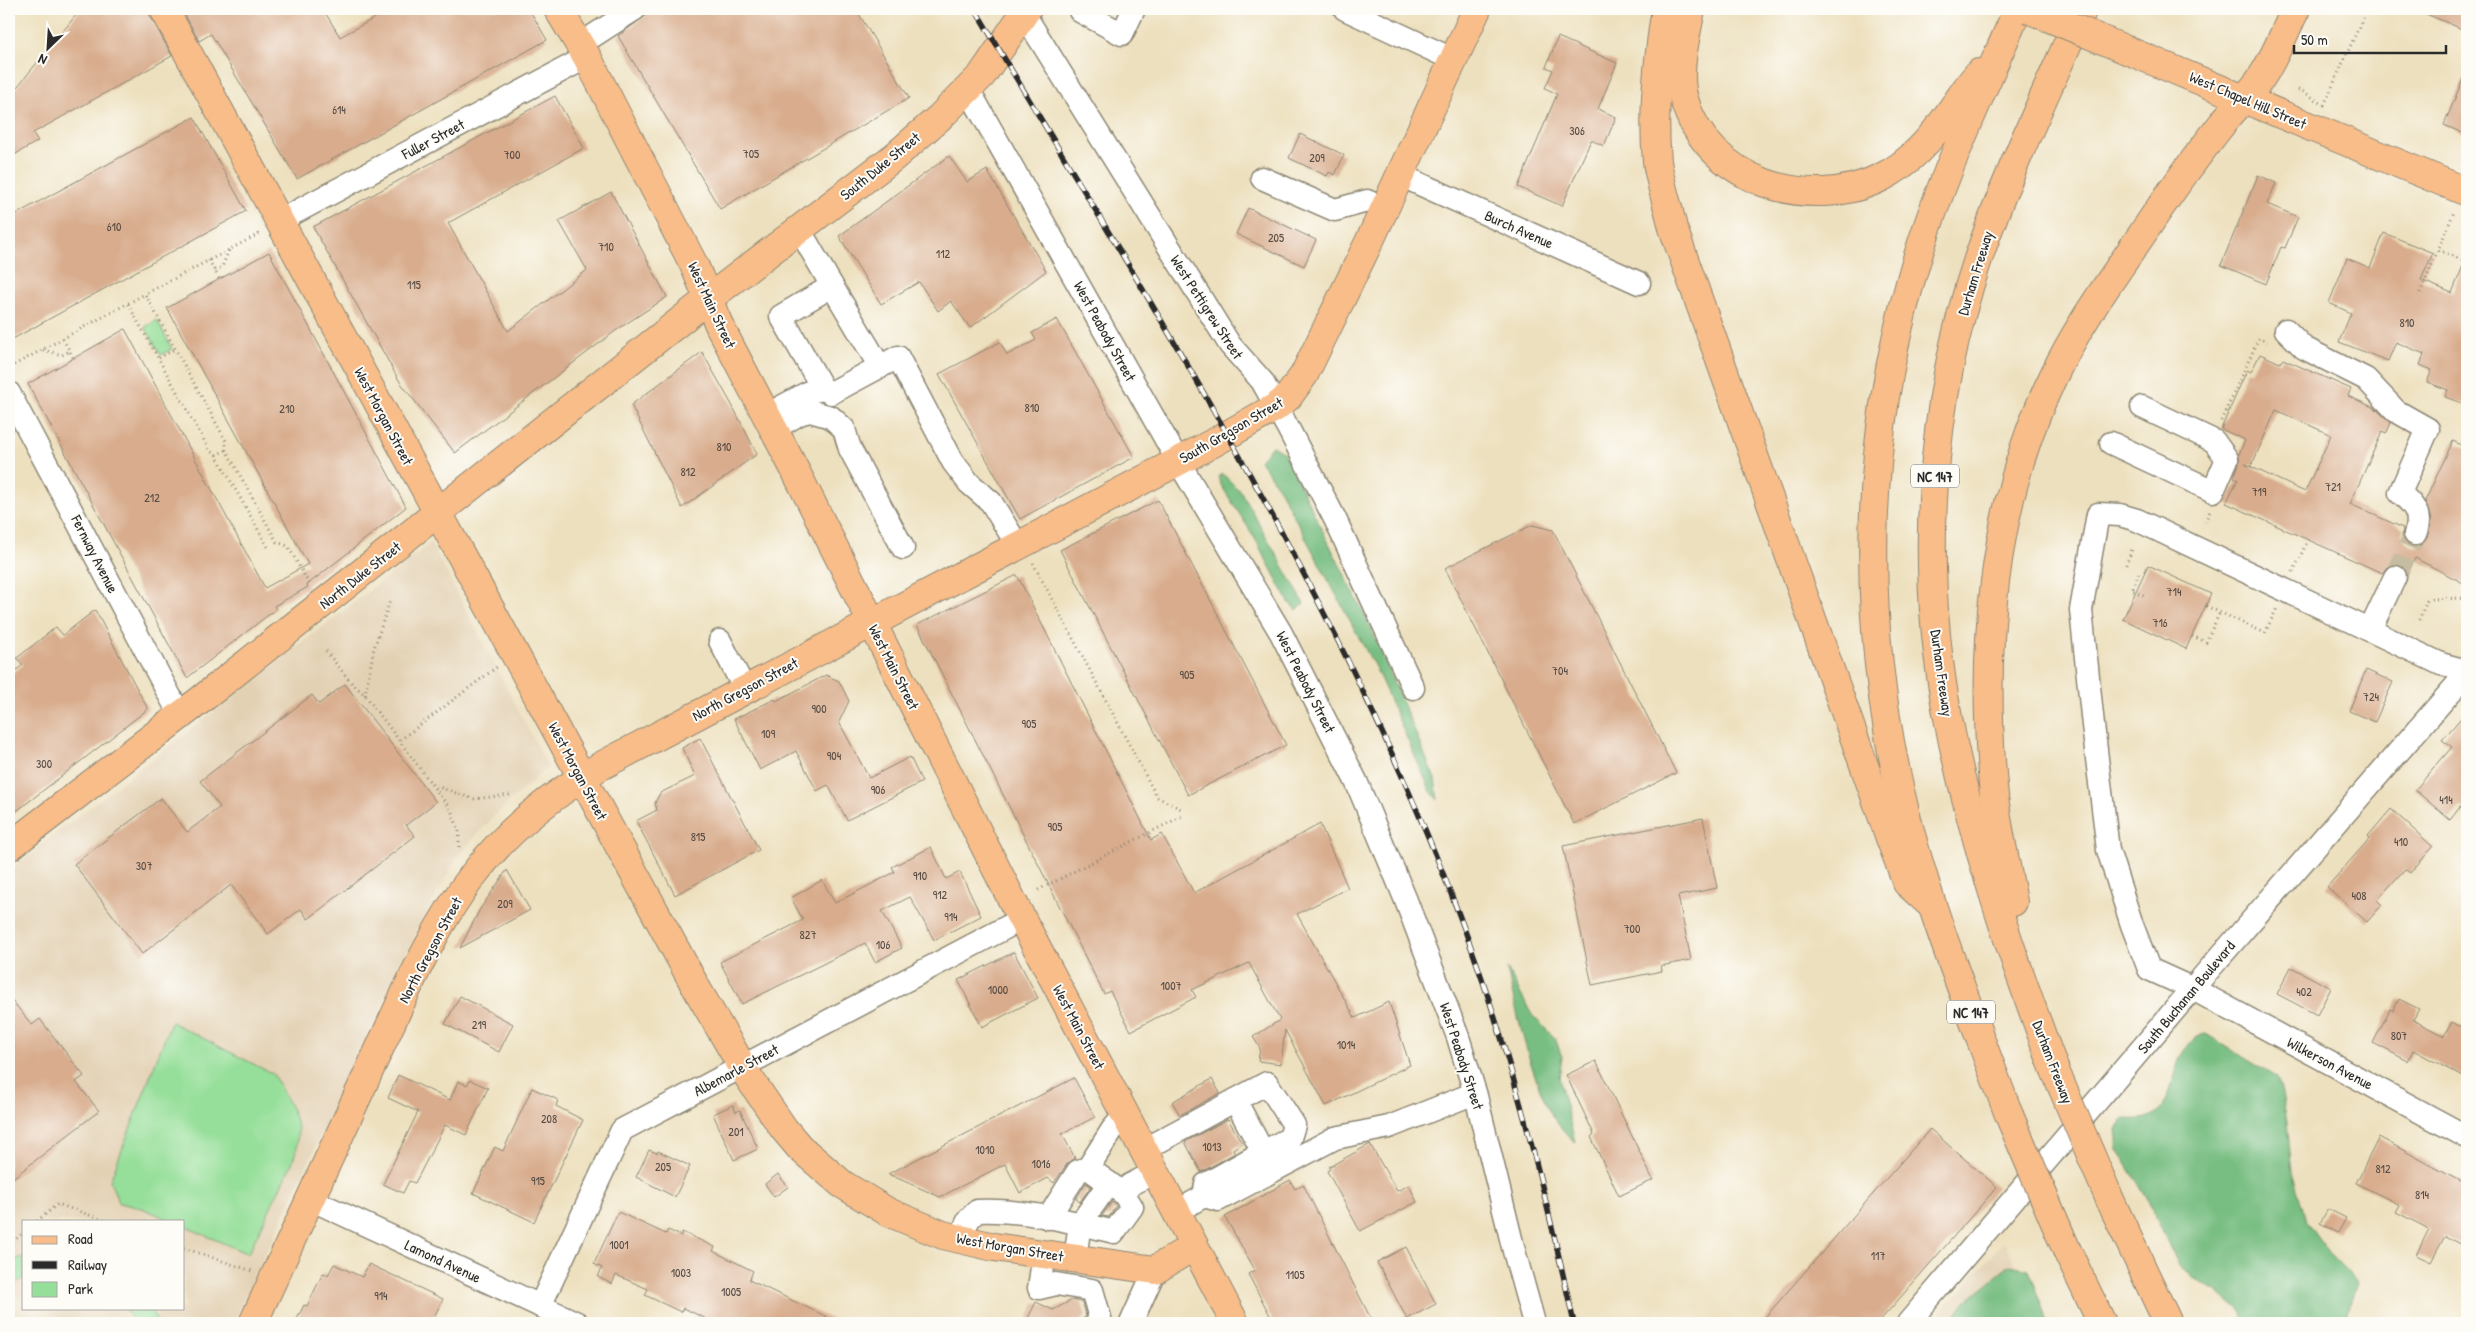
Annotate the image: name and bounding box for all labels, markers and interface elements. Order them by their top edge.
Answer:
north arrow [22,22,72,72]
scale bar [2294,22,2446,54]
text: 50 m [2301,29,2328,50]
text: N [34,50,50,70]
street label: West Chapel Hill Street [2186,66,2310,134]
house number: 614 [332,101,346,118]
street label: Fuller Street [397,113,469,165]
house number: 306 [1569,122,1585,139]
street label: South Duke Street [835,127,925,205]
house number: 705 [743,145,759,162]
house number: 700 [504,146,520,163]
house number: 209 [1309,149,1325,166]
street label: Burch Avenue [1481,205,1557,253]
house number: 610 [107,218,121,235]
street label: Durham Freeway [1952,228,1998,318]
house number: 205 [1268,229,1284,246]
house number: 710 [598,238,614,255]
house number: 112 [936,245,951,262]
street label: West Pettigrew Street [1165,251,1249,364]
street label: West Main Street [683,258,742,352]
house number: 115 [407,276,421,293]
street label: West Peabody Street [1069,277,1142,386]
house number: 810 [2400,314,2414,331]
street label: West Morgan Street [349,363,419,469]
street label: South Gregson Street [1175,391,1287,468]
house number: 810 [1025,399,1039,416]
house number: 210 [279,400,295,417]
house number: 810 [717,438,731,455]
house number: 812 [680,463,696,480]
road number: NC 147 [1911,464,1959,488]
house number: 721 [2325,478,2341,495]
house number: 719 [2252,483,2267,500]
house number: 212 [144,489,160,506]
street label: Fernway Avenue [66,511,124,597]
street label: North Duke Street [315,536,406,614]
house number: 714 [2167,583,2182,600]
house number: 716 [2152,614,2168,631]
street label: West Main Street [864,621,925,714]
street label: West Peabody Street [1271,628,1341,737]
street label: Durham Freeway [1926,628,1958,718]
street label: North Gregson Street [688,652,802,726]
house number: 704 [1552,662,1568,679]
house number: 905 [1180,666,1194,683]
house number: 724 [2363,688,2380,705]
house number: 900 [811,700,827,717]
house number: 905 [1022,715,1036,732]
street label: West Morgan Street [543,718,613,824]
house number: 109 [761,725,776,742]
house number: 904 [827,747,842,764]
house number: 300 [36,755,52,772]
house number: 906 [871,781,885,798]
house number: 414 [2439,791,2453,808]
house number: 905 [1048,818,1062,835]
house number: 815 [691,828,705,845]
house number: 410 [2394,833,2408,850]
house number: 307 [136,857,152,874]
house number: 910 [913,867,927,884]
house number: 912 [933,886,948,903]
house number: 408 [2351,887,2367,904]
street label: North Gregson Street [393,893,467,1007]
house number: 209 [497,895,513,912]
house number: 914 [944,908,958,925]
house number: 700 [1624,920,1640,937]
house number: 827 [800,926,816,943]
house number: 106 [876,936,890,953]
street label: South Buchanan Boulevard [2132,936,2240,1058]
house number: 1007 [1160,977,1182,994]
house number: 1000 [988,981,1008,998]
street label: West Main Street [1048,981,1110,1074]
house number: 402 [2296,983,2312,1000]
street label: West Peabody Street [1435,1000,1489,1113]
road number: NC 147 [1947,1000,1995,1024]
house number: 219 [472,1016,487,1033]
street label: Durham Freeway [2028,1018,2078,1106]
house number: 807 [2391,1027,2407,1044]
street label: Wilkerson Avenue [2283,1032,2377,1095]
house number: 1014 [1337,1036,1356,1053]
street label: Albemarle Street [690,1038,783,1101]
house number: 208 [541,1110,557,1127]
house number: 201 [728,1123,744,1140]
house number: 1013 [1202,1138,1222,1155]
house number: 1010 [975,1141,995,1158]
house number: 1016 [1032,1155,1051,1172]
house number: 205 [655,1158,671,1175]
house number: 812 [2375,1160,2391,1177]
house number: 915 [531,1172,545,1189]
house number: 814 [2415,1186,2430,1203]
legend [22,1220,185,1310]
street label: West Morgan Street [955,1227,1066,1267]
text: Road [68,1228,93,1249]
street label: Lamond Avenue [401,1234,485,1288]
house number: 1001 [609,1236,629,1253]
house number: 117 [1871,1247,1885,1264]
text: Railway [68,1254,107,1275]
house number: 1003 [671,1264,691,1281]
house number: 1105 [1285,1266,1305,1283]
text: Park [68,1278,93,1299]
house number: 1005 [721,1283,741,1300]
house number: 914 [374,1287,388,1304]

